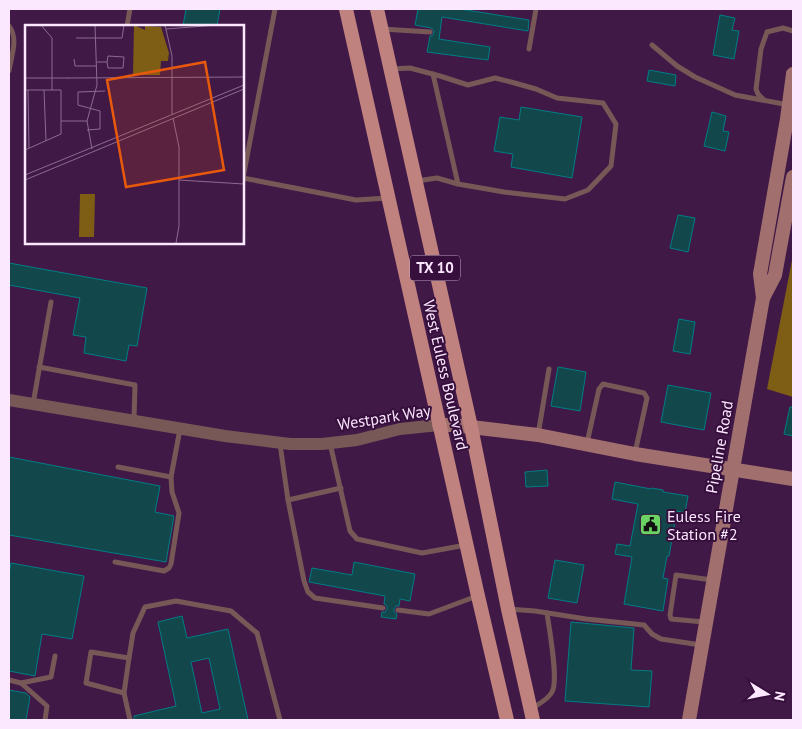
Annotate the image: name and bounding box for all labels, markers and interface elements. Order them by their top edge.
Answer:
inset map [25,25,244,244]
road number: TX 10 [410,256,460,280]
street label: West Euless Boulevard [419,298,473,452]
street label: Pipeline Road [701,399,737,495]
street label: Westpark Way [336,400,433,434]
place label: Euless Fire Station #2 [667,506,741,544]
public building icon: Euless Fire Station #2 [639,513,663,537]
north arrow [742,669,792,719]
text: N [770,690,789,702]

